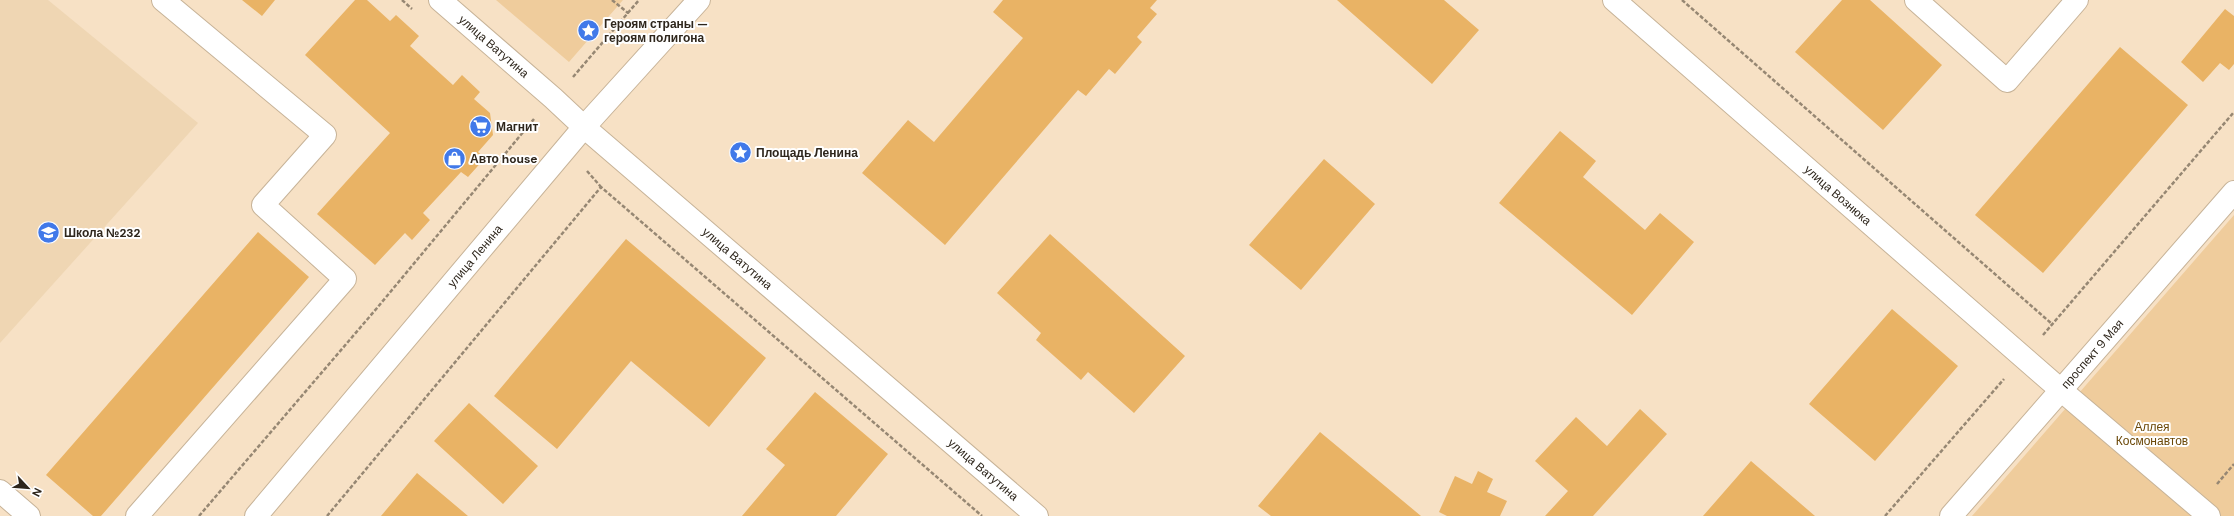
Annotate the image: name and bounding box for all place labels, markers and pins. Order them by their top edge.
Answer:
place label: Героям страны — героям полигона [604,16,708,46]
place icon: Героям страны — героям полигона [575,18,601,44]
supermarket icon: Магнит [468,114,494,140]
place label: Магнит [496,119,538,135]
place icon: Площадь Ленина [728,140,754,166]
place label: Площадь Ленина [756,145,858,161]
shop icon: Авто house [442,146,468,172]
place label: Авто house [470,151,538,167]
school or university icon: Школа №232 [36,220,62,246]
place label: Школа №232 [64,225,141,241]

